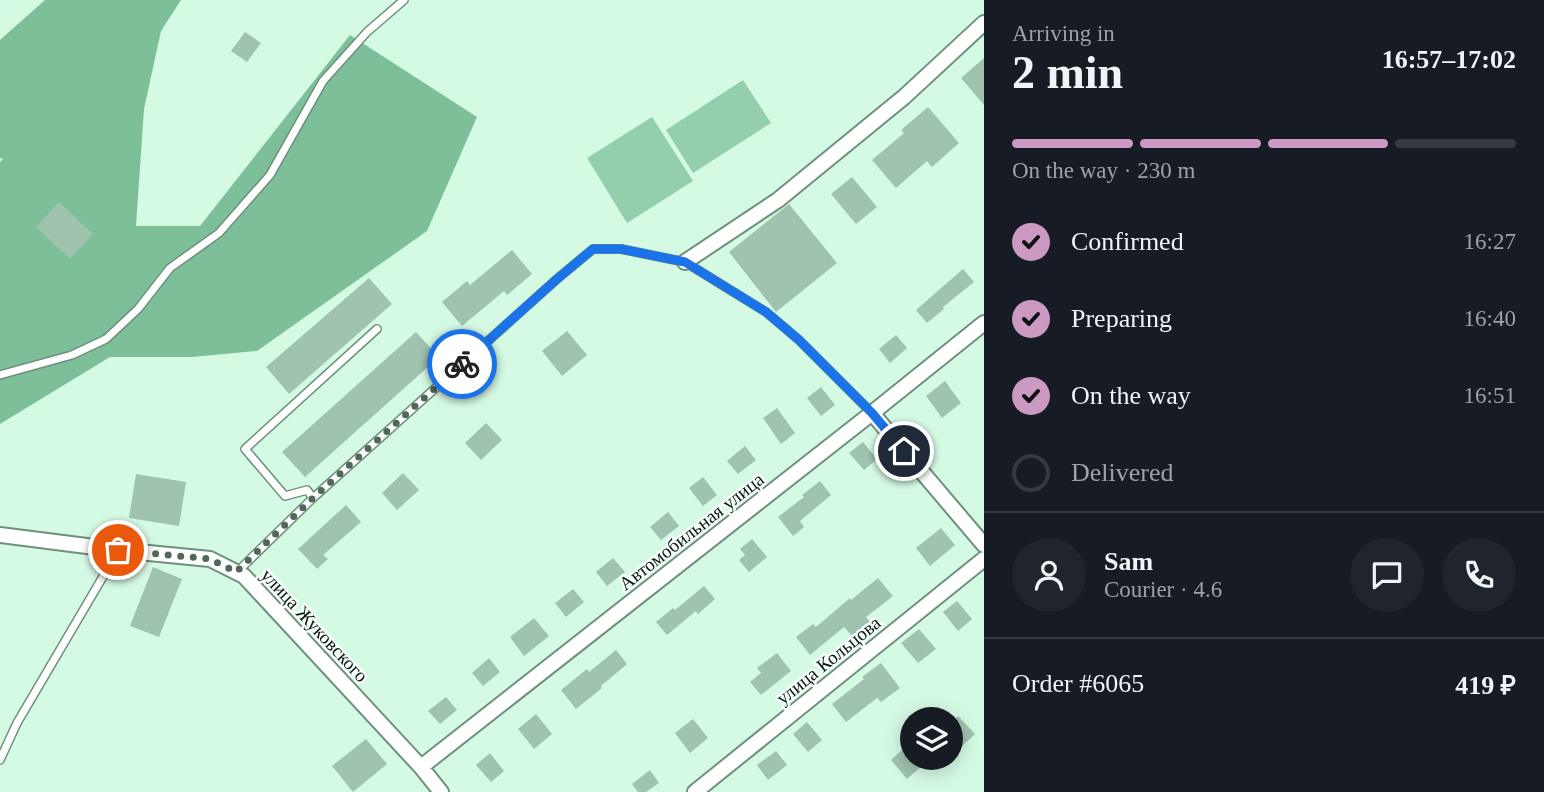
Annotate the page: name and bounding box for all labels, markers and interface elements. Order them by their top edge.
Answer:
text: Arriving in [1012,21,1115,46]
text: 16:57–17:02 [1382,45,1516,74]
text: 2 min [1012,47,1123,98]
text: On the way · 230 m [1012,158,1195,183]
icon: check [1012,223,1050,261]
text: Confirmed [1071,227,1184,256]
text: 16:27 [1464,229,1516,254]
icon: check [1012,300,1050,338]
text: Preparing [1071,304,1172,333]
text: 16:40 [1464,306,1516,331]
courier [427,329,497,399]
icon: bike [443,345,481,383]
icon: check [1012,377,1050,415]
text: On the way [1071,381,1191,410]
text: 16:51 [1464,383,1516,408]
pin [874,421,934,481]
icon: home [885,432,923,470]
text: Delivered [1071,458,1174,487]
street label: Автомобильная улица [615,468,768,594]
pin [88,520,148,580]
icon: bag [99,531,137,569]
button: person [1012,538,1086,612]
button: chat [1350,538,1424,612]
button: phone [1442,538,1516,612]
text: Sam [1104,547,1153,576]
street label: улица Жуковского [257,564,372,686]
text: Courier · 4.6 [1104,577,1222,602]
street label: улица Кольцова [772,612,885,709]
text: Order #6065 [1012,669,1144,698]
text: 419 ₽ [1455,671,1516,700]
map controls [900,707,963,770]
button: layers [900,707,963,770]

